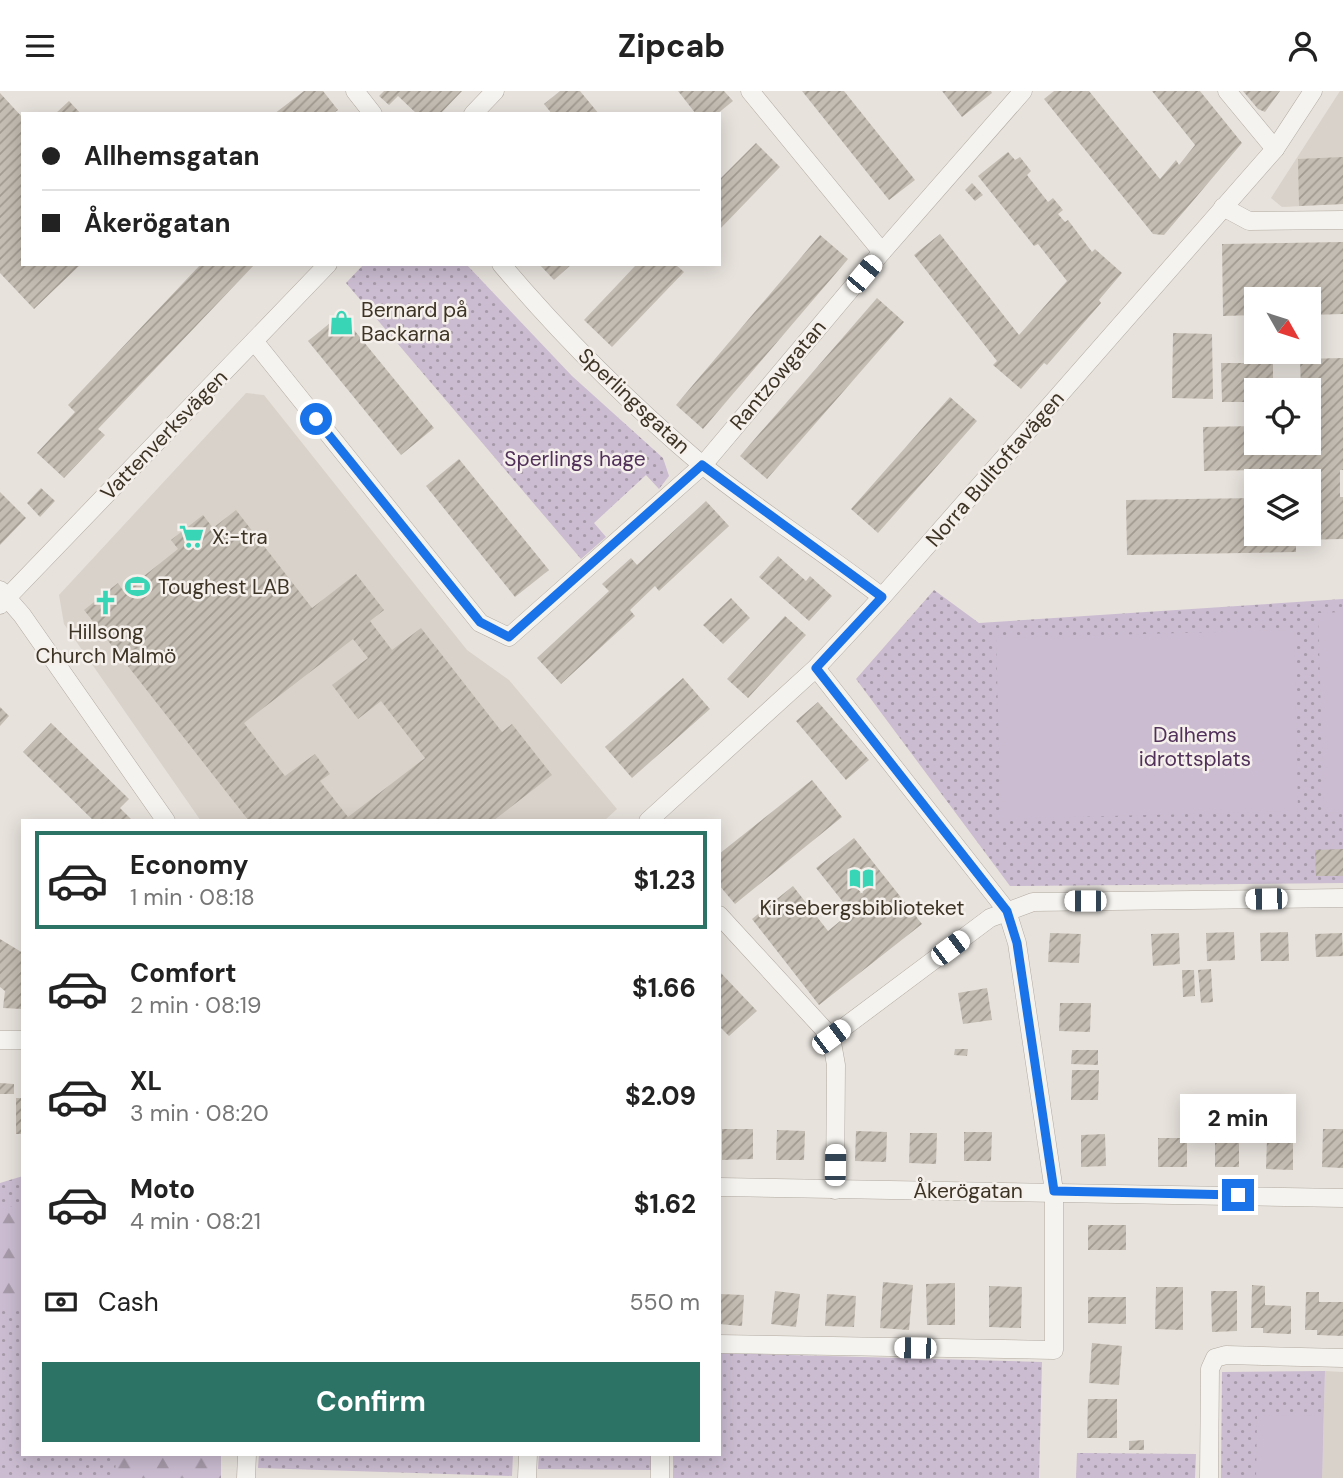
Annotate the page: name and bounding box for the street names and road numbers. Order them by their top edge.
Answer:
street label: Rantzowgatan [724,314,832,436]
street label: Sperlingsgatan [572,342,696,460]
street label: Vattenverksvägen [94,364,234,506]
street label: Norra Bulltoftavägen [920,385,1070,553]
street label: Åkerögatan [913,1177,1023,1205]

